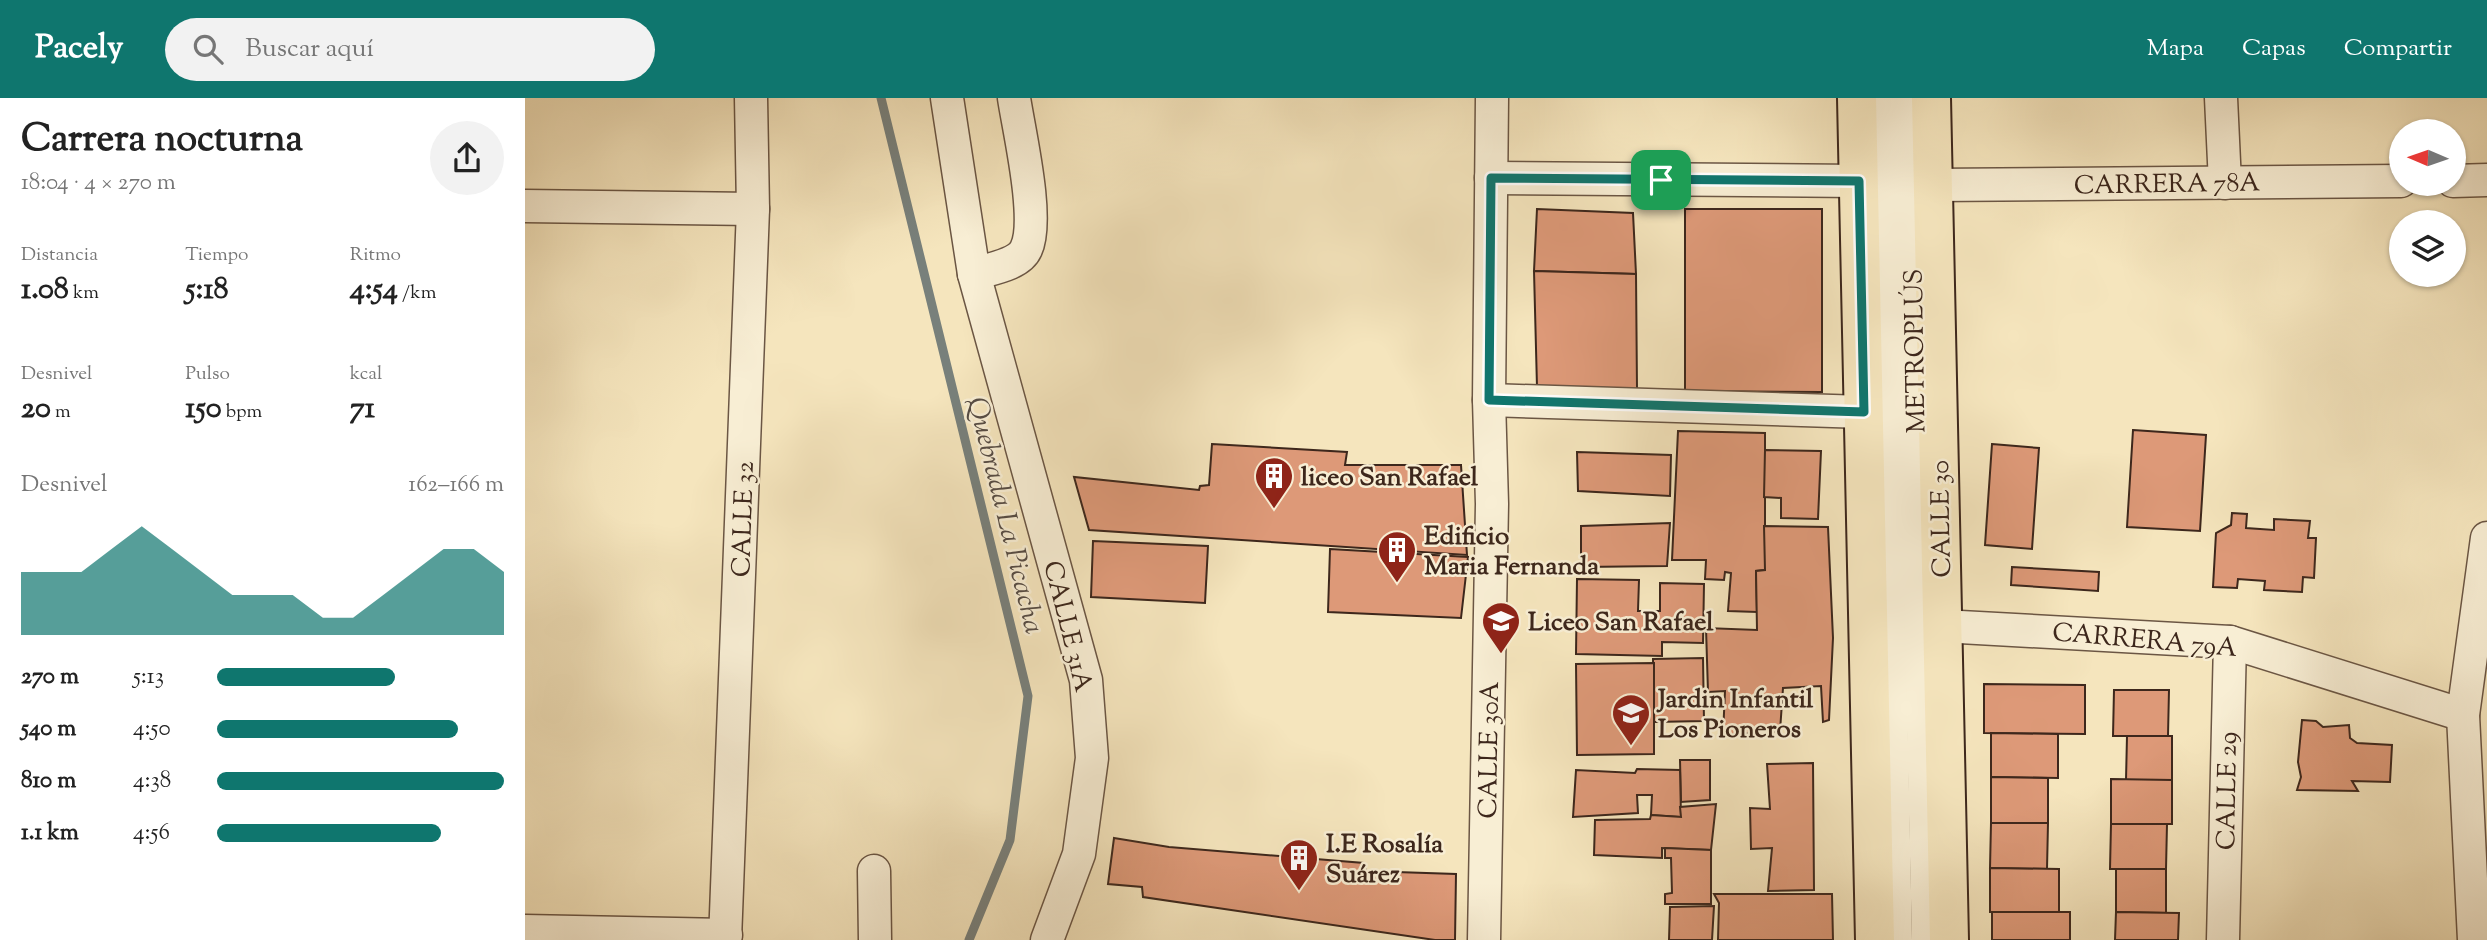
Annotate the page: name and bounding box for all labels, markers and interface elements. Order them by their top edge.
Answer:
search box [165,18,655,81]
text: Pacely [35,25,123,73]
icon: search [189,30,227,68]
text: Buscar aquí [245,31,374,68]
text: Mapa [2147,32,2204,66]
text: Capas [2242,32,2306,66]
text: Compartir [2344,32,2452,66]
text: Carrera nocturna [21,114,303,168]
north arrow [2389,119,2466,196]
map controls [2389,119,2466,287]
button: share [430,121,504,195]
pin [1631,150,1691,210]
icon: arrive [1642,161,1680,199]
street label: CARRERA 78A [2074,165,2260,206]
text: 18:04 · 4 × 270 m [21,167,176,200]
button: layers [2389,210,2466,287]
text: Distancia [21,242,98,269]
text: Tiempo [185,242,248,269]
text: Ritmo [350,242,401,269]
text: 1.08 [21,269,69,312]
text: 5:18 [185,269,229,312]
text: 4:54 [350,269,398,312]
street label: METROPLÚS [1897,269,1936,433]
text: km [69,280,99,307]
text: /km [398,280,436,307]
text: Desnivel [21,361,92,388]
text: Pulso [185,361,230,388]
text: kcal [350,361,382,388]
text: 20 [21,388,51,431]
text: 150 [185,388,222,431]
text: 71 [350,388,375,431]
water label: Quebrada La Picacha [955,393,1053,638]
text: m [51,399,71,426]
text: bpm [222,399,262,426]
building icon: liceo San Rafael [1253,455,1295,510]
street label: CALLE 32 [724,460,765,578]
place label: liceo San Rafael [1301,460,1479,497]
street label: CALLE 30 [1923,460,1962,578]
text: Desnivel [21,469,107,502]
text: 162–166 m [408,469,504,502]
place label: Edificio Maria Fernanda [1424,519,1599,586]
building icon: Edificio Maria Fernanda [1376,529,1418,584]
street label: CALLE 31A [1032,557,1101,696]
school or university icon: Liceo San Rafael [1480,600,1522,655]
place label: Liceo San Rafael [1528,605,1714,642]
street label: CARRERA 79A [2051,615,2239,668]
text: 270 m [21,661,79,694]
text: 5:13 [133,661,164,694]
street label: CALLE 30A [1471,681,1510,819]
place label: Jardin Infantil Los Pioneros [1656,682,1814,749]
school or university icon: Jardin Infantil Los Pioneros [1610,692,1652,747]
text: 540 m [21,713,76,746]
text: 4:50 [133,713,171,746]
street label: CALLE 29 [2209,732,2248,851]
text: 810 m [21,765,76,798]
text: 4:38 [133,765,171,798]
text: 1.1 km [21,817,79,850]
text: 4:56 [133,817,170,850]
place label: I.E Rosalía Suárez [1326,827,1443,894]
building icon: I.E Rosalía Suárez [1278,837,1320,892]

